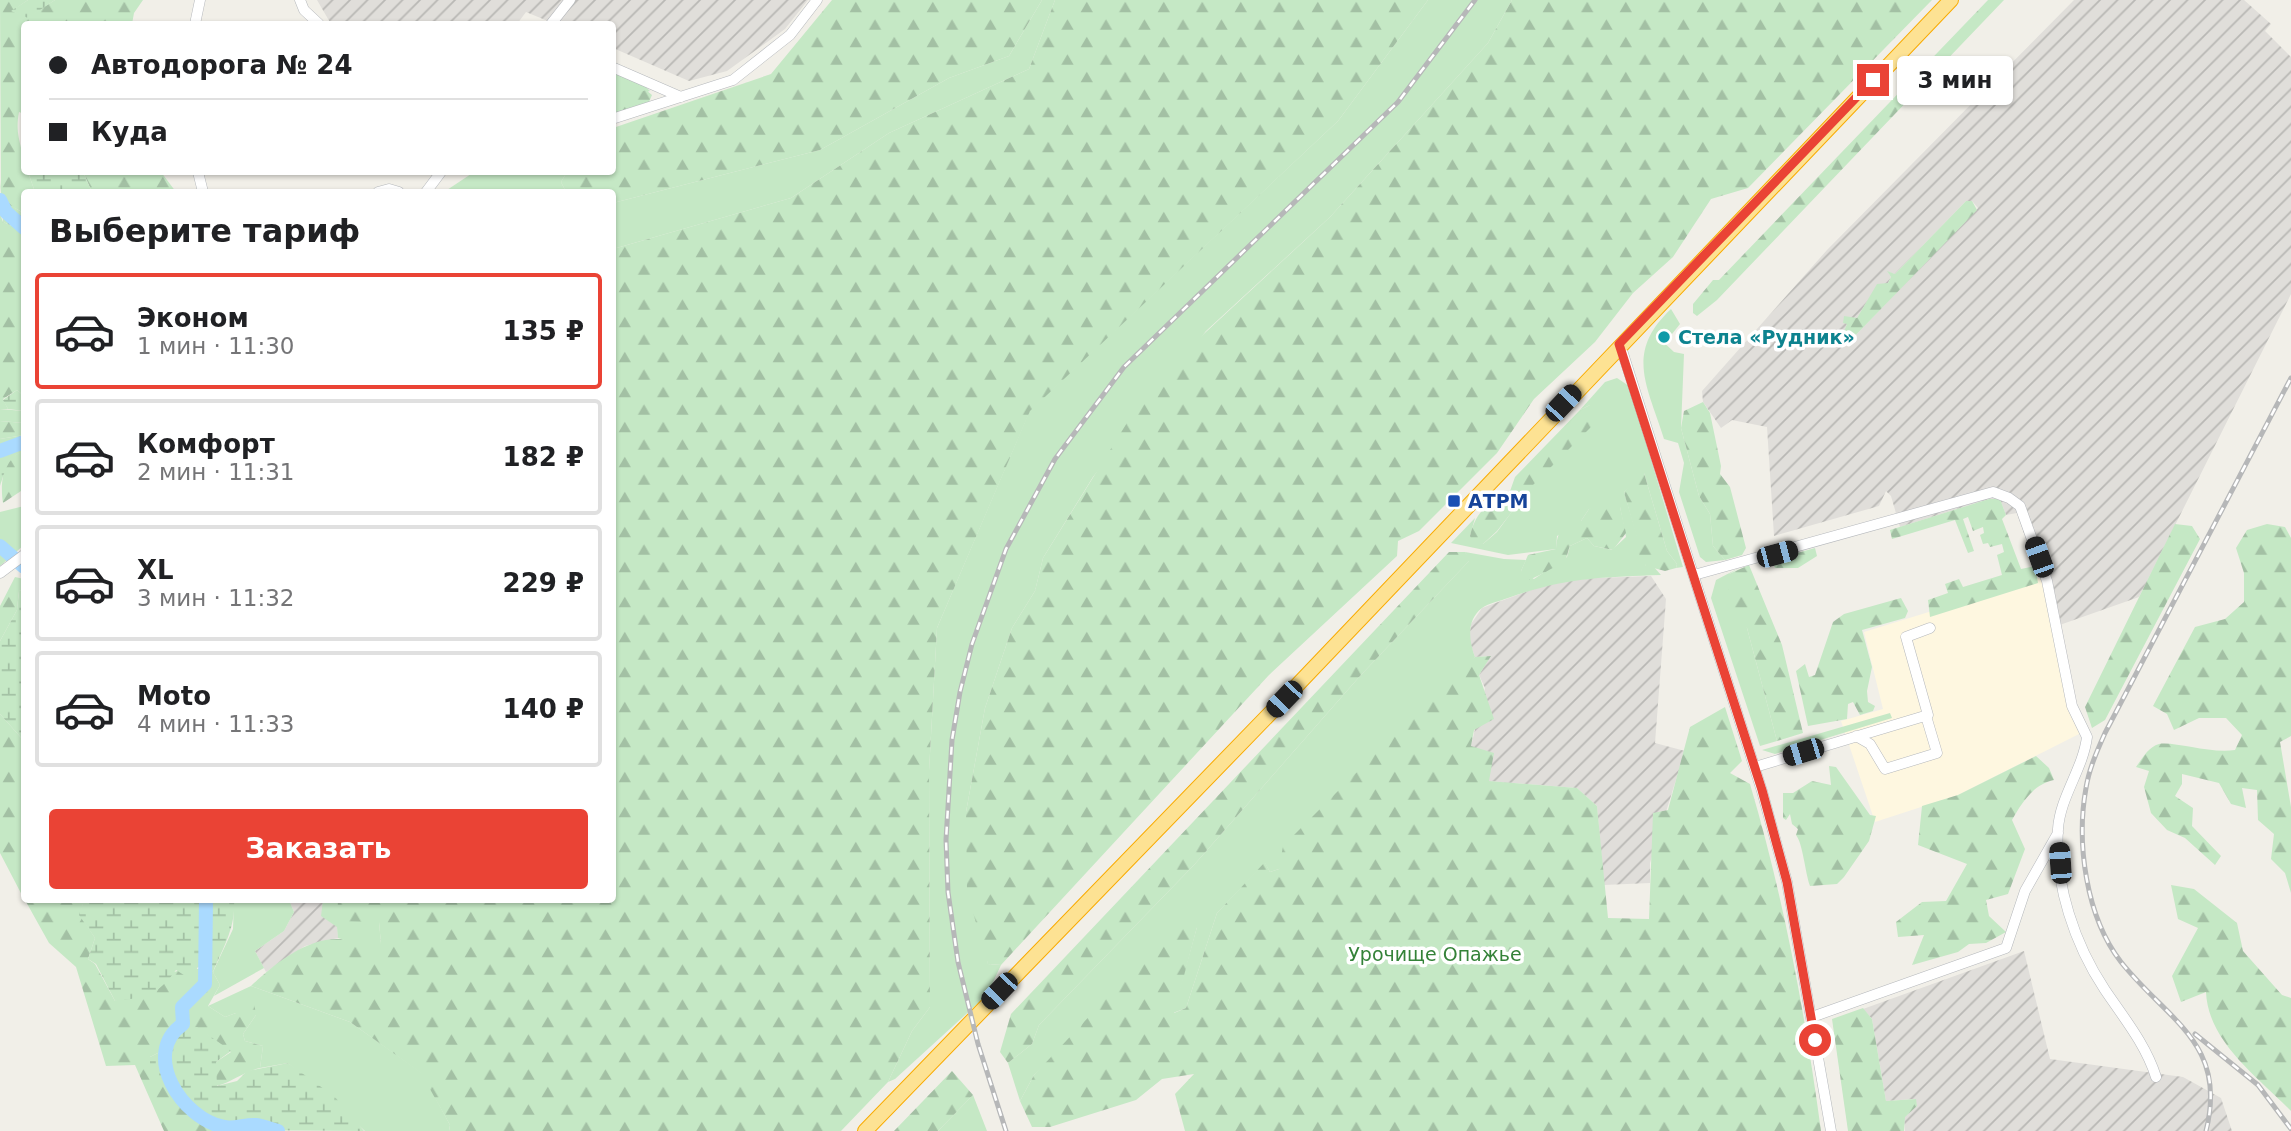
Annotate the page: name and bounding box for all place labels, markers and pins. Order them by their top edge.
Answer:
place label: Стела «Рудник» [1678,326,1855,348]
marker: Стела «Рудник» [1656,329,1672,345]
place label: АТРМ [1468,490,1529,512]
marker: АТРМ [1446,493,1462,509]

